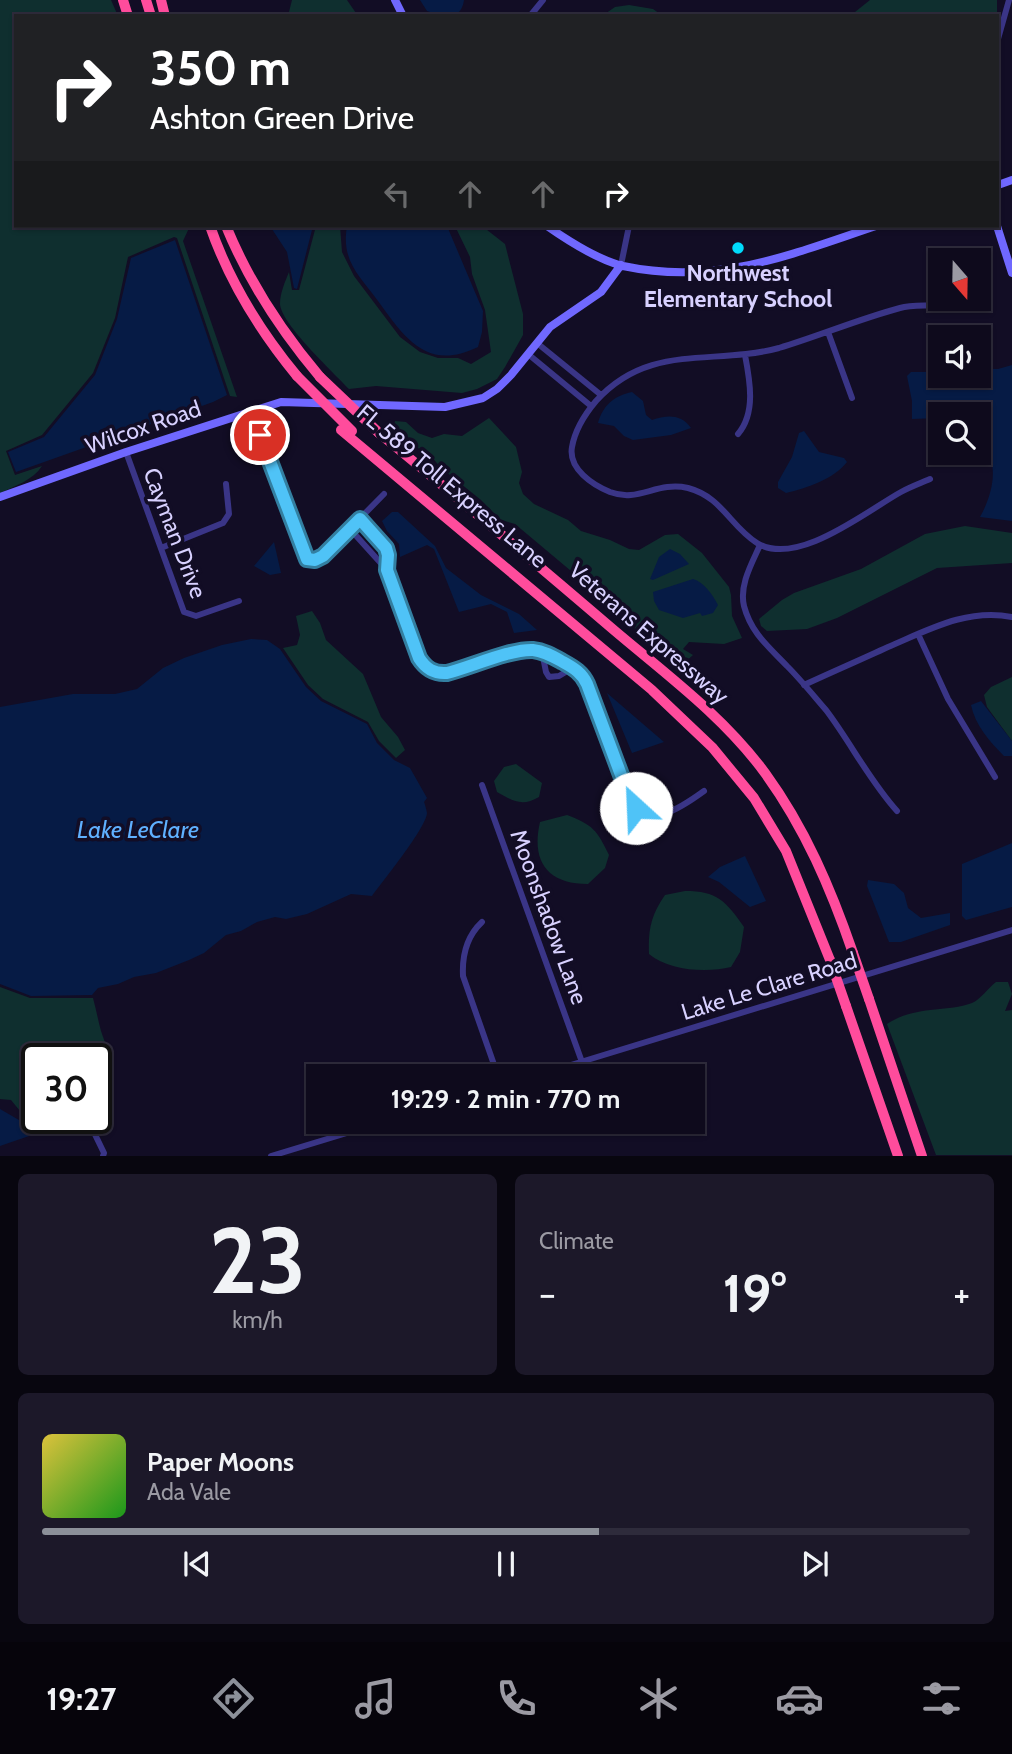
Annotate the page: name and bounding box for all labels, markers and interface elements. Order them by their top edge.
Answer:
text: 350 m [150,38,291,97]
icon: right [35,42,126,133]
text: Ashton Green Drive [150,98,414,137]
icon: left [378,175,416,213]
icon: ahead [451,175,489,213]
icon: ahead [524,175,562,213]
icon: right [597,175,635,213]
marker: Northwest Elementary School [730,240,746,256]
north arrow [928,248,990,312]
map controls [928,248,991,465]
place label: Northwest Elementary School [644,259,832,313]
button: sound [928,325,991,388]
street label: Wilcox Road [82,394,204,460]
street label: FL 589 Toll Express Lane [351,398,553,574]
button: search [928,402,991,465]
pin [230,405,290,465]
icon: arrive [241,416,279,454]
street label: Cayman Drive [137,464,213,602]
street label: Veterans Expressway [563,556,735,710]
position arrow [599,771,673,845]
water label: Lake LeClare [77,815,199,844]
street label: Moonshadow Lane [504,826,594,1008]
street label: Lake Le Clare Road [678,946,860,1026]
speed limit sign: 30 [21,1043,112,1134]
text: 19:29 · 2 min · 770 m [391,1083,620,1115]
text: 23 [209,1205,306,1316]
text: Climate [539,1227,614,1255]
text: 19° [723,1262,786,1325]
text: − [539,1270,556,1317]
text: + [953,1270,970,1317]
text: km/h [232,1306,283,1334]
text: Paper Moons [147,1446,294,1478]
text: Ada Vale [147,1478,231,1506]
icon: previous [178,1545,216,1583]
icon: pause [487,1545,525,1583]
icon: next [796,1545,834,1583]
icon: directions [209,1674,258,1723]
icon: music [351,1674,400,1723]
icon: phone [492,1674,541,1723]
icon: climate [634,1674,683,1723]
icon: car [775,1674,824,1723]
icon: filters [917,1674,966,1723]
text: 19:27 [46,1679,116,1718]

